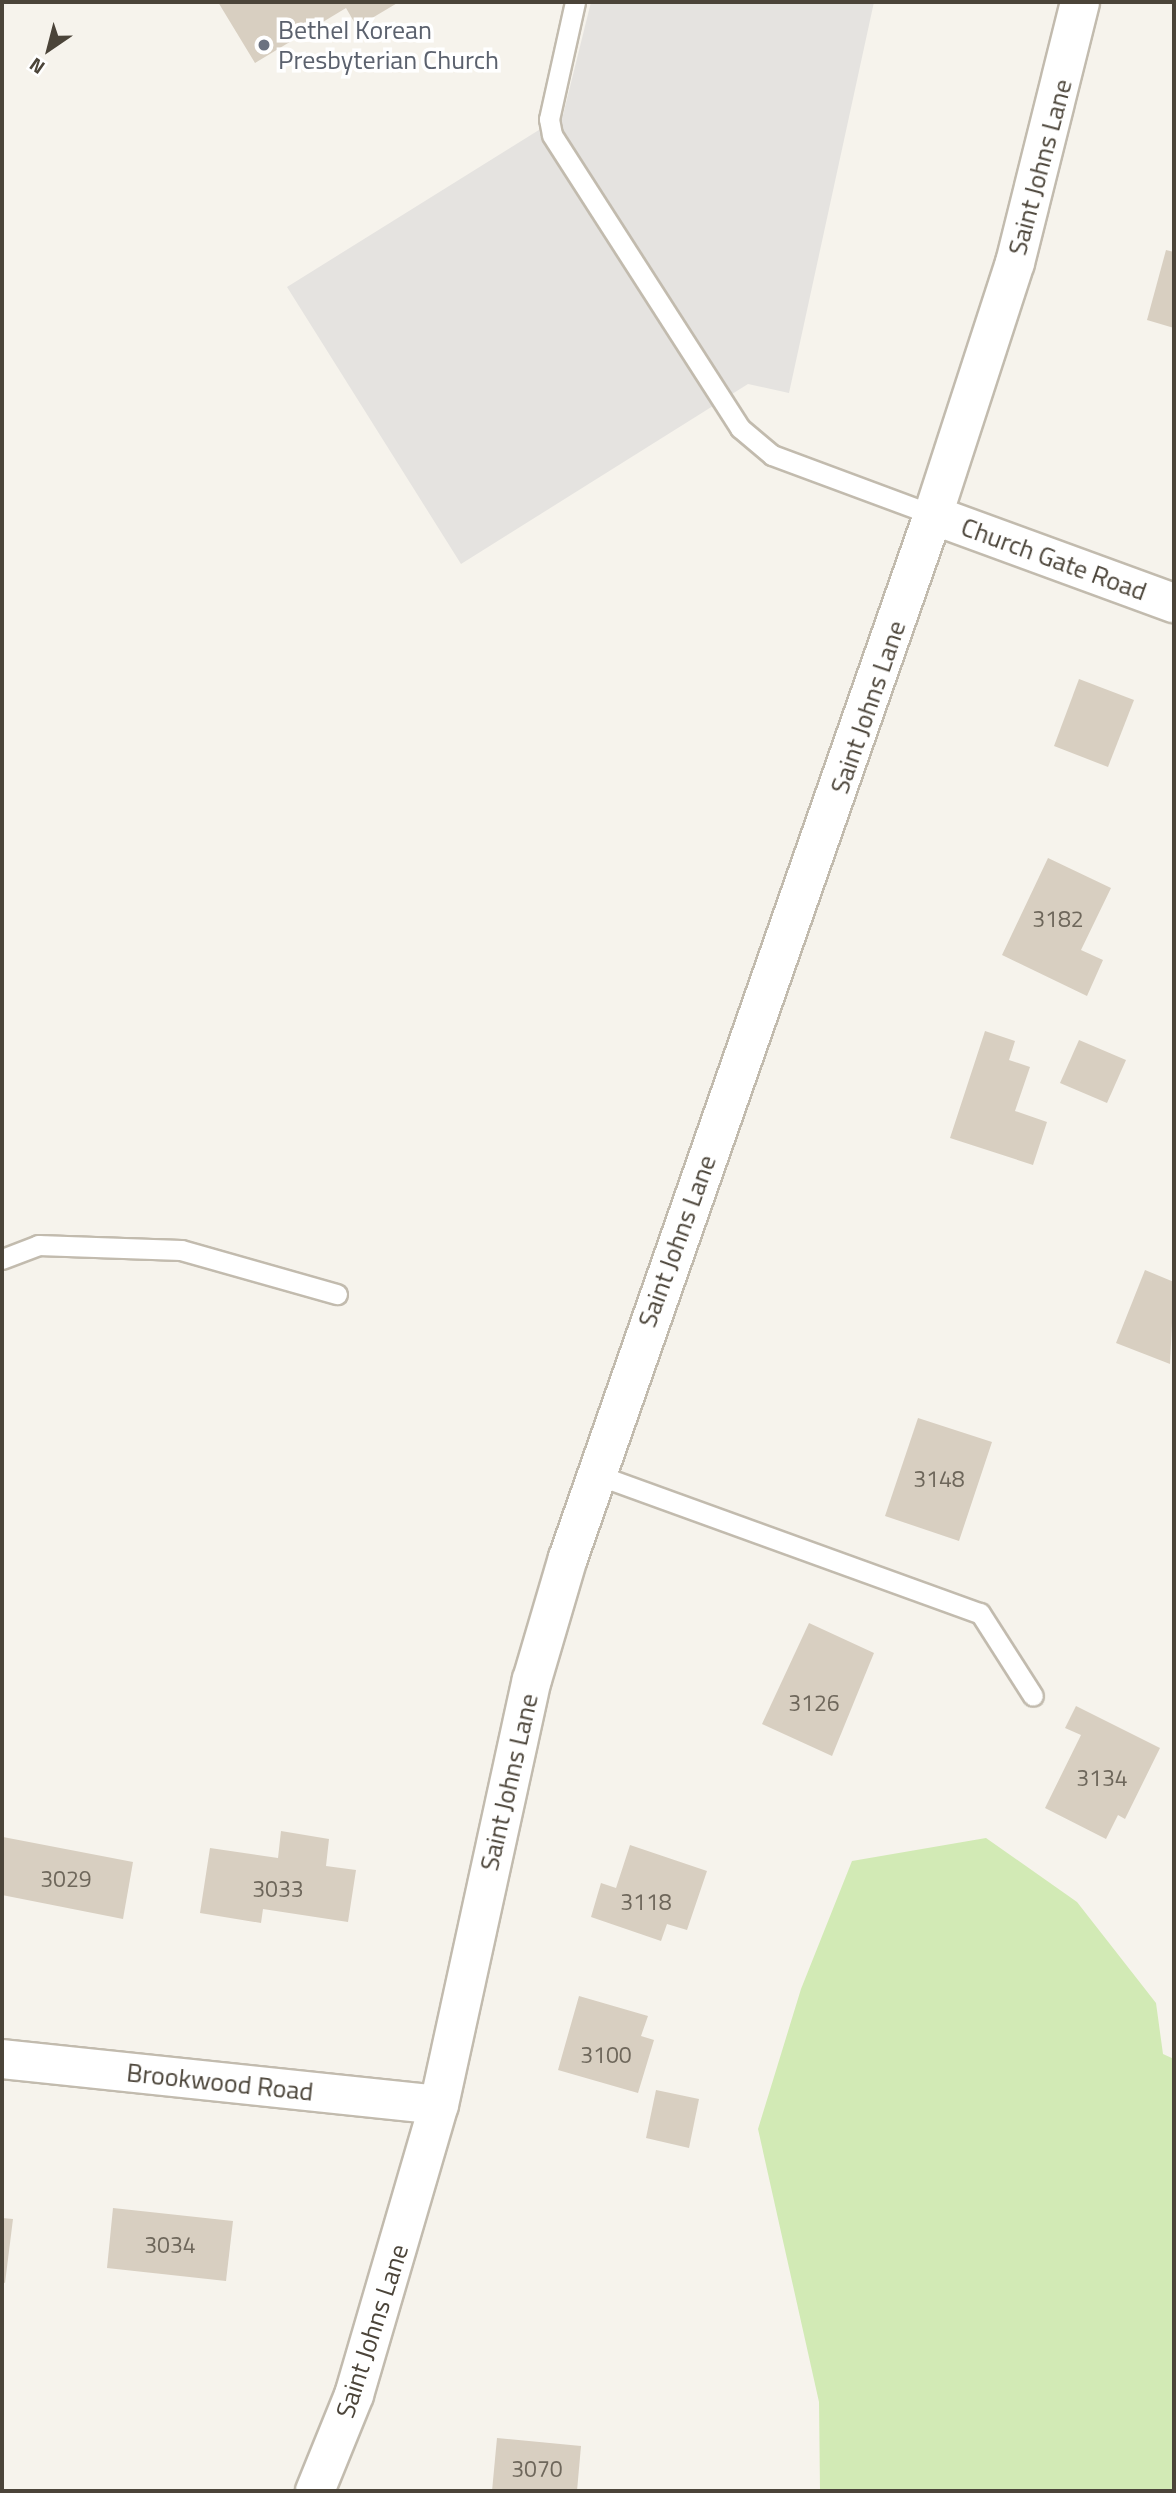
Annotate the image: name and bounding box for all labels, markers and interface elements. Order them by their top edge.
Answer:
north arrow [14,14,84,84]
place label: Bethel Korean Presbyterian Church [278,14,499,76]
marker: Bethel Korean Presbyterian Church [256,37,272,53]
text: N [23,51,50,82]
street label: Saint Johns Lane [1002,76,1078,258]
street label: Church Gate Road [957,511,1151,607]
street label: Saint Johns Lane [824,616,912,798]
house number: 3182 [1032,905,1084,933]
street label: Saint Johns Lane [631,1151,723,1331]
house number: 3148 [913,1465,965,1493]
house number: 3126 [788,1689,840,1717]
street label: Saint Johns Lane [473,1690,545,1874]
house number: 3134 [1076,1764,1128,1792]
house number: 3029 [40,1865,92,1893]
house number: 3033 [252,1875,304,1903]
house number: 3118 [620,1888,672,1916]
house number: 3100 [580,2041,632,2069]
street label: Brookwood Road [125,2057,315,2107]
house number: 3034 [144,2231,196,2259]
street label: Saint Johns Lane [329,2240,415,2422]
house number: 3070 [511,2455,563,2483]

